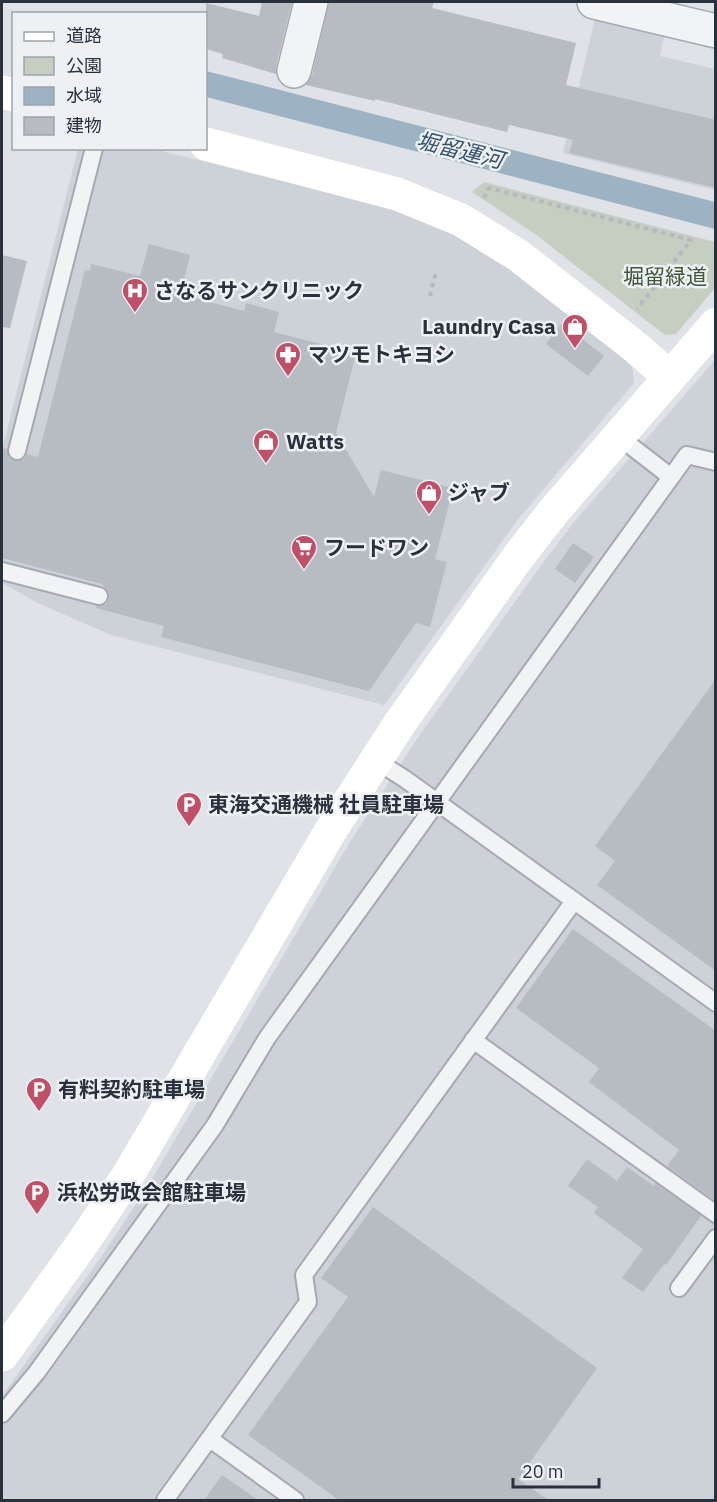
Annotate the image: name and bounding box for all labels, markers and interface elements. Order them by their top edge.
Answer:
legend [12,12,207,150]
text: 道路 [66,24,102,47]
text: 公園 [66,54,102,77]
text: 水域 [66,84,102,107]
text: 建物 [66,114,102,137]
water label: 堀留運河 [414,125,510,175]
park label: 堀留緑道 [623,262,707,290]
hospital icon: さなるサンクリニック [120,276,150,314]
place label: さなるサンクリニック [154,276,364,304]
place label: Laundry Casa [422,312,556,340]
shop icon: Laundry Casa [560,312,590,350]
pharmacy icon: マツモトキヨシ [273,340,303,378]
place label: マツモトキヨシ [308,340,455,368]
shop icon: Watts [251,427,281,465]
place label: Watts [286,427,344,455]
shop icon: ジャブ [414,478,444,516]
place label: ジャブ [448,478,510,506]
supermarket icon: フードワン [289,533,319,571]
place label: フードワン [324,533,429,561]
parking icon: 東海交通機械 社員駐車場 [174,790,204,828]
place label: 東海交通機械 社員駐車場 [208,790,444,818]
parking icon: 有料契約駐車場 [24,1075,54,1113]
place label: 有料契約駐車場 [58,1075,205,1103]
parking icon: 浜松労政会館駐車場 [22,1178,52,1216]
place label: 浜松労政会館駐車場 [57,1178,246,1206]
scale bar [513,1451,598,1489]
text: 20 m [522,1460,564,1483]

